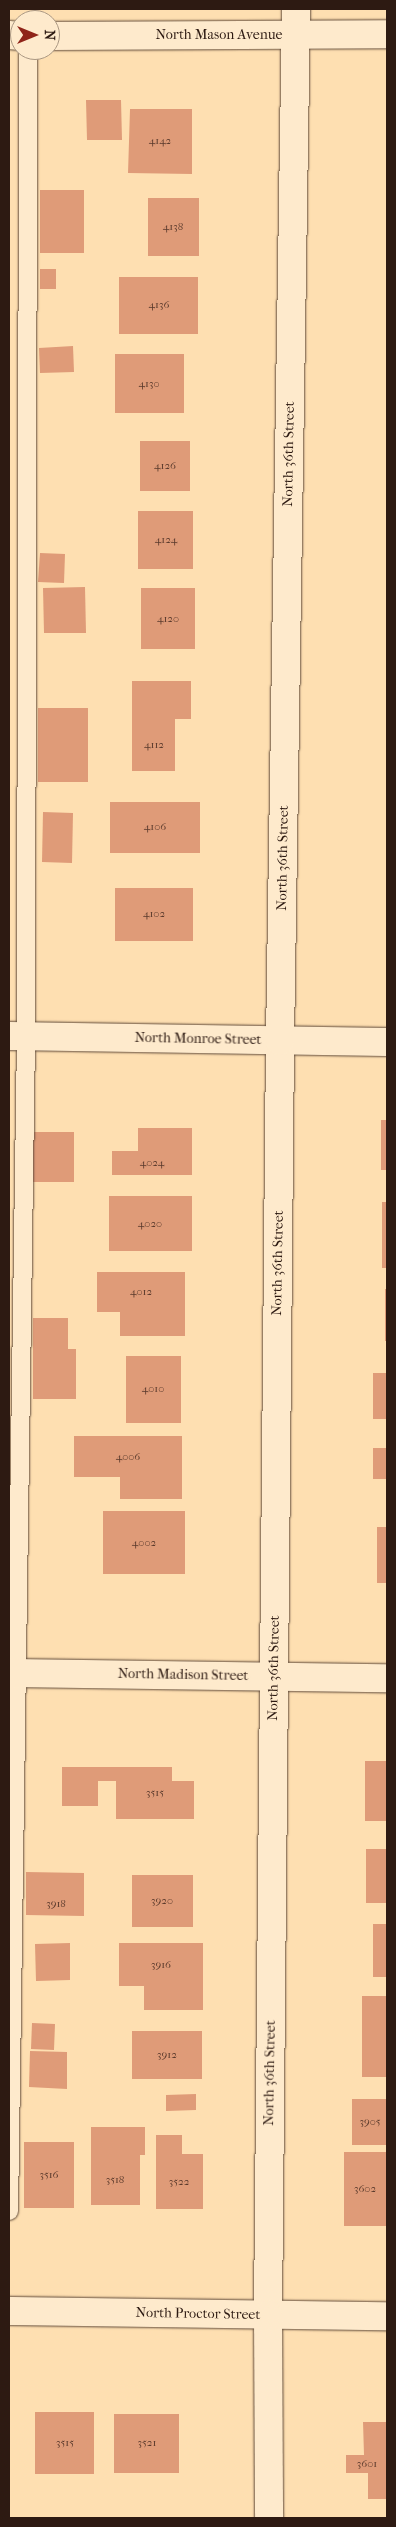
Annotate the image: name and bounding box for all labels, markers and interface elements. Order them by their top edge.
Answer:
north arrow [10,10,60,60]
street label: North Mason Avenue [155,27,283,43]
text: N [41,30,58,40]
house number: 4142 [149,134,171,148]
house number: 4138 [163,220,183,234]
house number: 4136 [149,298,169,312]
house number: 4130 [138,377,160,391]
street label: North 36th Street [280,401,298,507]
house number: 4126 [154,459,176,473]
house number: 4124 [155,533,177,547]
house number: 4120 [157,612,179,626]
house number: 4112 [144,738,164,752]
street label: North 36th Street [274,805,292,911]
house number: 4106 [144,820,166,834]
house number: 4102 [143,907,165,921]
street label: North Monroe Street [134,1029,262,1049]
house number: 4024 [140,1156,164,1170]
street label: North 36th Street [269,1210,287,1316]
house number: 4020 [138,1217,162,1231]
house number: 4012 [130,1285,152,1299]
house number: 4010 [142,1382,164,1396]
house number: 4006 [116,1450,140,1464]
house number: 4002 [132,1536,156,1550]
street label: North 36th Street [265,1615,283,1721]
street label: North Madison Street [118,1665,248,1685]
house number: 3515 [146,1786,164,1800]
house number: 3920 [151,1894,173,1908]
house number: 3918 [46,1897,66,1911]
house number: 3916 [151,1958,171,1972]
street label: North 36th Street [261,2020,279,2126]
house number: 3912 [157,2048,177,2062]
house number: 3905 [359,2115,381,2129]
house number: 3516 [39,2168,59,2182]
house number: 3518 [106,2173,124,2187]
house number: 3522 [169,2175,189,2189]
house number: 3602 [354,2182,376,2196]
street label: North Proctor Street [135,2305,261,2323]
house number: 3515 [56,2436,74,2450]
house number: 3521 [138,2436,156,2450]
house number: 3601 [357,2457,377,2471]

